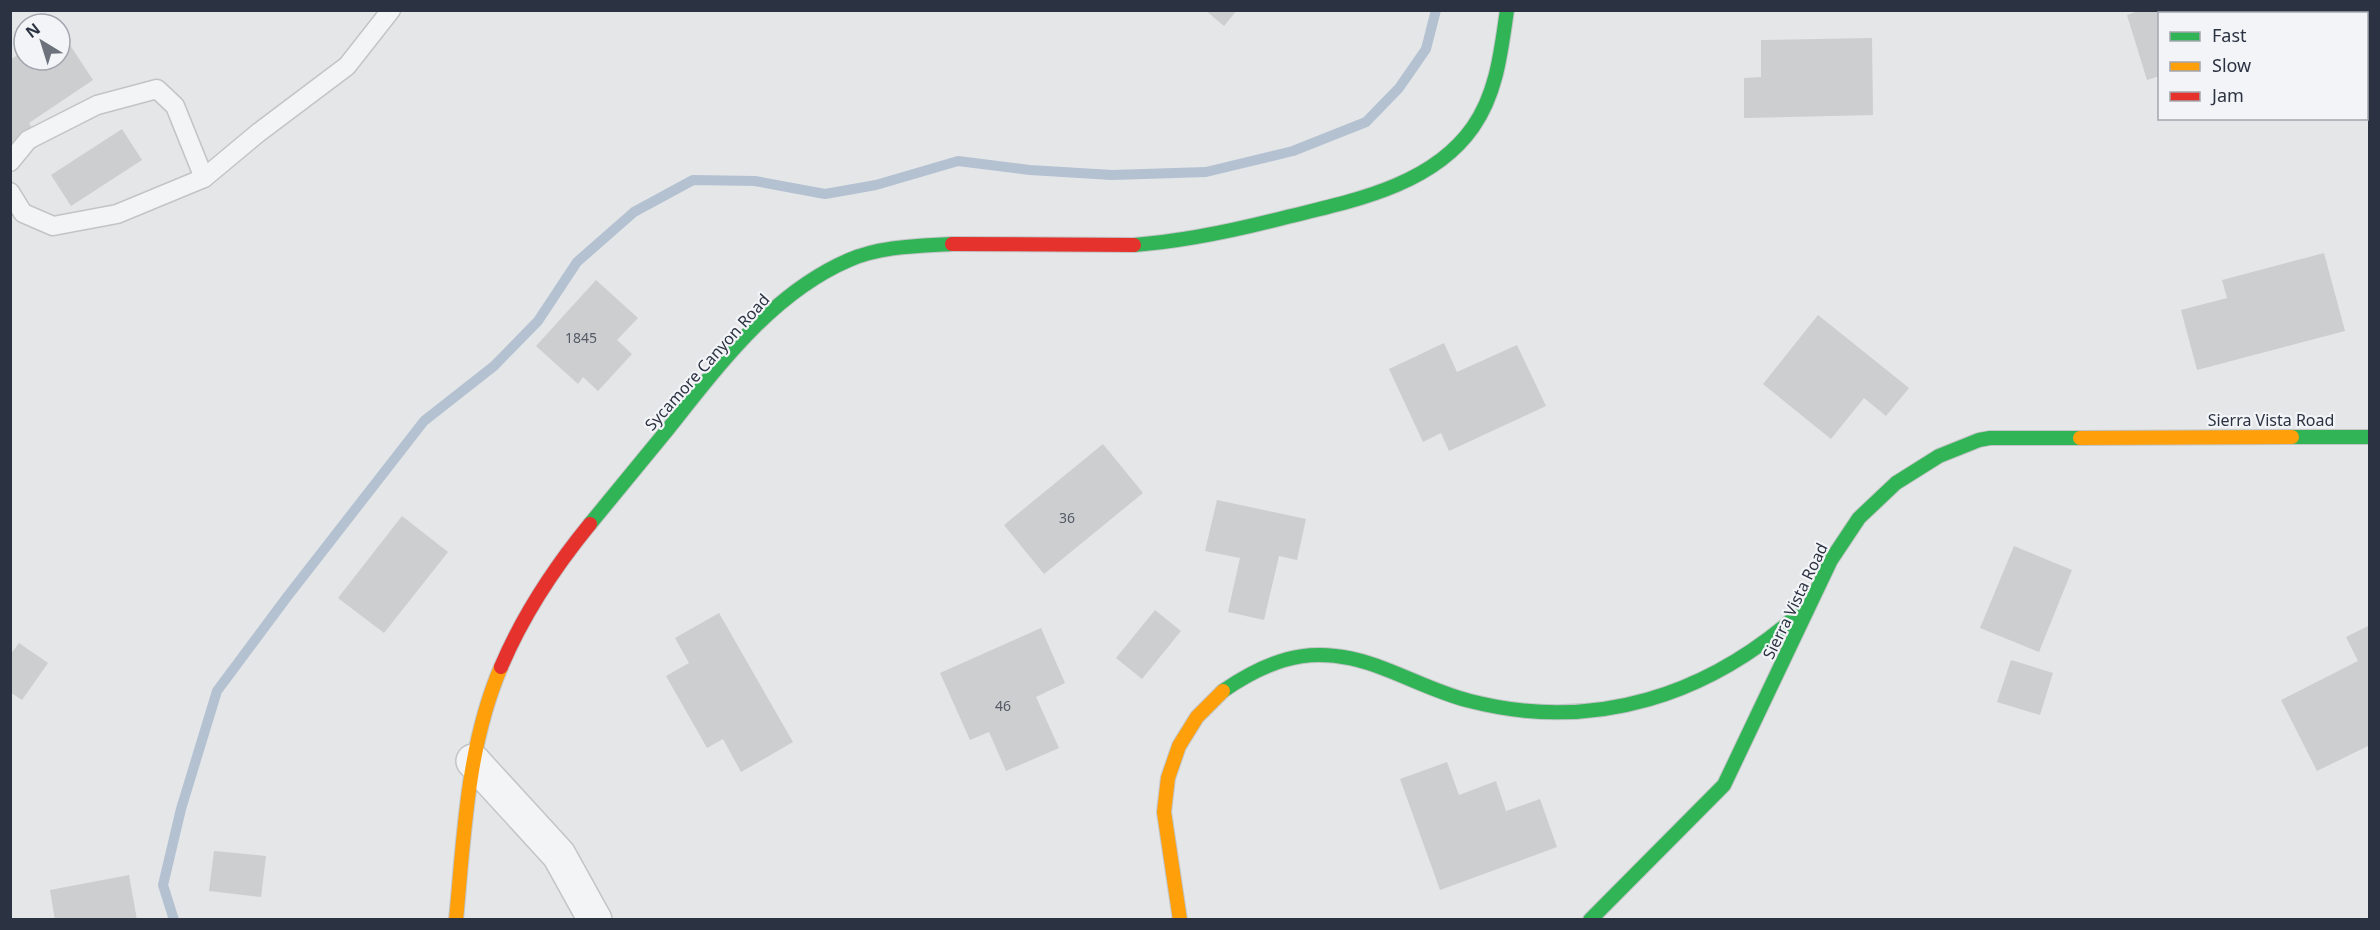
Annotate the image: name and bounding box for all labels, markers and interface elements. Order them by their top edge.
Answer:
north arrow [12,12,72,72]
legend [2158,12,2368,120]
text: N [21,18,45,43]
text: Fast [2212,23,2247,47]
text: Slow [2212,53,2251,77]
text: Jam [2210,83,2244,107]
street label: Sycamore Canyon Road [640,289,774,435]
house number: 1845 [565,328,597,347]
street label: Sierra Vista Road [2208,409,2334,431]
house number: 36 [1059,508,1075,527]
street label: Sierra Vista Road [1757,539,1833,663]
house number: 46 [995,696,1011,715]

